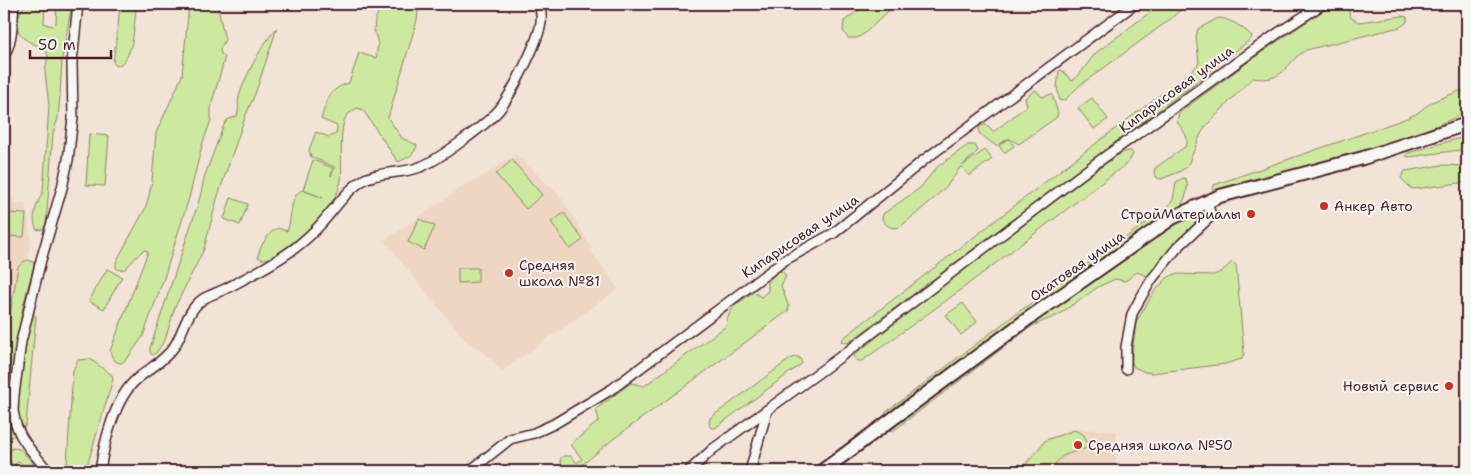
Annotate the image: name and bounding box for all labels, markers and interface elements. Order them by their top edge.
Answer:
scale bar [30,28,111,60]
text: 50 m [38,35,76,55]
street label: Кипарисовая улица [1115,41,1237,137]
street label: Кипарисовая улица [738,190,862,282]
place label: Анкер Авто [1334,197,1413,215]
marker: Анкер Авто [1318,200,1330,212]
place label: СтройМатериалы [1121,205,1241,223]
marker: СтройМатериалы [1245,208,1257,220]
street label: Окатовая улица [1026,226,1128,305]
place label: Средняя школа №81 [519,256,600,290]
marker: Средняя школа №81 [503,267,515,279]
place label: Новый сервис [1343,377,1439,395]
marker: Новый сервис [1443,380,1455,392]
place label: Средняя школа №50 [1088,436,1233,454]
marker: Средняя школа №50 [1072,439,1084,451]

